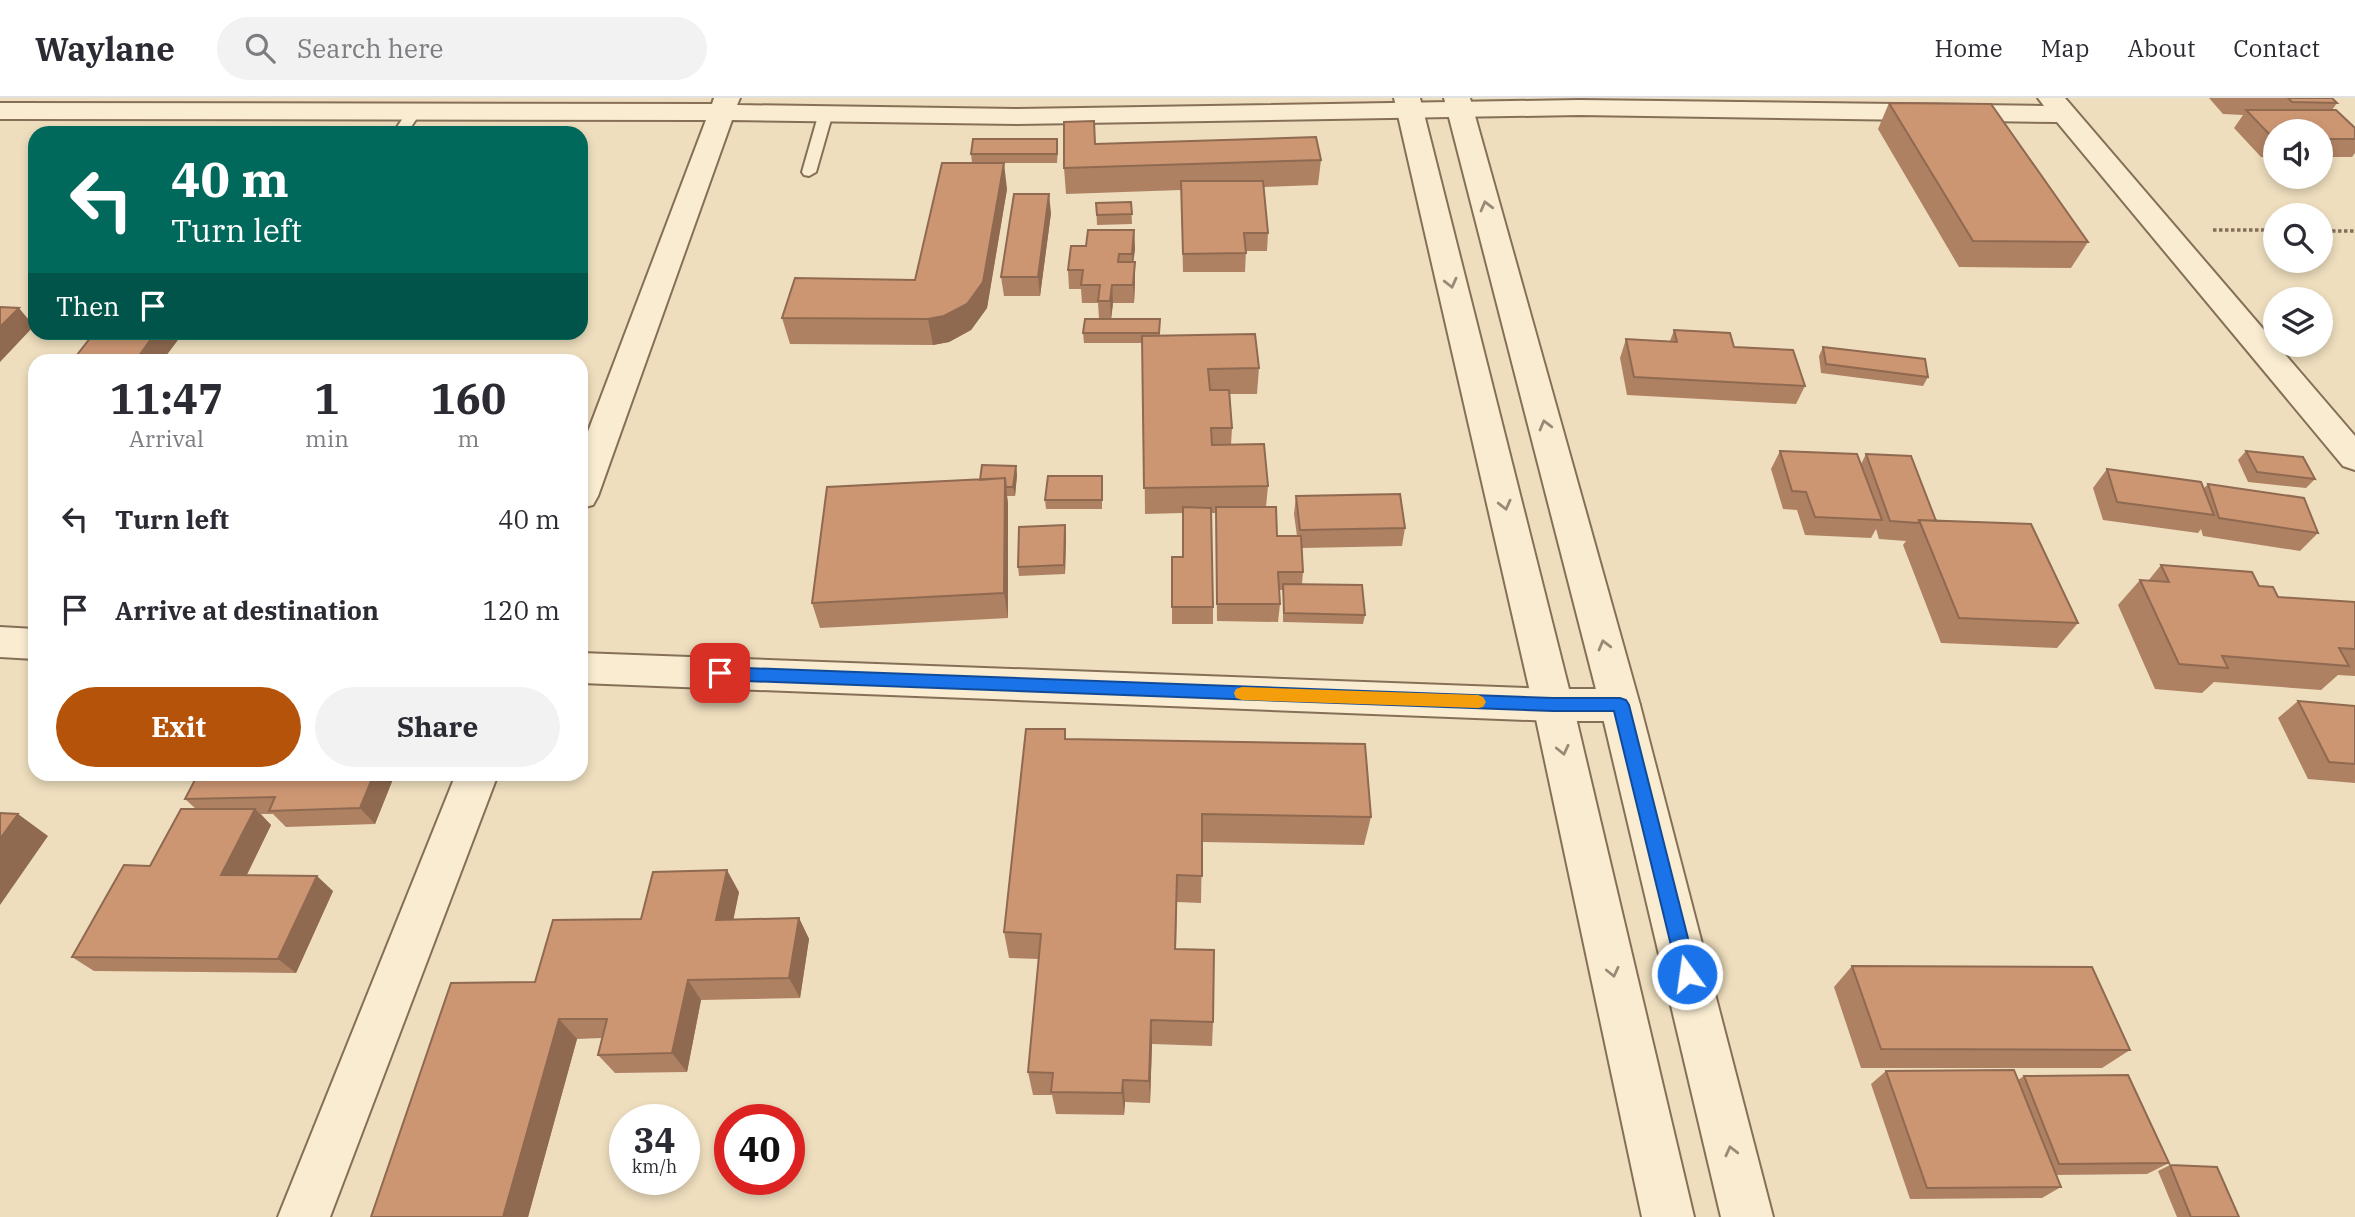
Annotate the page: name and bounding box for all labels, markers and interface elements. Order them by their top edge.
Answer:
search box [217,17,707,80]
text: Waylane [35,27,175,70]
icon: search [241,29,279,67]
text: Search here [297,31,443,65]
text: Home [1935,32,2003,64]
text: Map [2041,32,2089,64]
text: About [2127,32,2195,64]
text: Contact [2233,32,2320,64]
map controls [2263,119,2333,357]
button: sound [2263,119,2333,189]
text: 40 m [171,147,289,210]
icon: left [56,154,147,245]
one-way arrow [1480,200,1494,212]
button: search [2263,203,2333,273]
text: Turn left [171,209,302,251]
one-way arrow [1443,277,1457,289]
icon: arrive [134,287,172,325]
button: layers [2263,287,2333,357]
text: Then [56,289,120,323]
text: 11:47 [110,371,223,426]
text: 1 [314,371,340,426]
text: 160 [431,371,506,426]
one-way arrow [1539,419,1553,431]
text: Arrival [129,423,204,453]
text: min [305,423,349,453]
text: m [457,423,479,453]
one-way arrow [1497,499,1511,511]
icon: left [56,500,94,538]
text: Turn left [115,502,229,536]
text: 40 m [498,502,560,536]
icon: arrive [56,591,94,629]
text: Arrive at destination [115,593,379,627]
text: 120 m [482,593,560,627]
one-way arrow [1598,639,1612,651]
pin [690,643,750,703]
icon: arrive [701,654,739,692]
button: Exit [56,687,301,767]
button: Share [315,687,560,767]
one-way arrow [1555,744,1570,756]
position arrow [1650,937,1724,1011]
one-way arrow [1605,966,1620,978]
speed limit sign: 40 [714,1104,805,1195]
text: 34 [633,1117,676,1163]
one-way arrow [1725,1145,1739,1157]
text: km/h [632,1155,677,1178]

